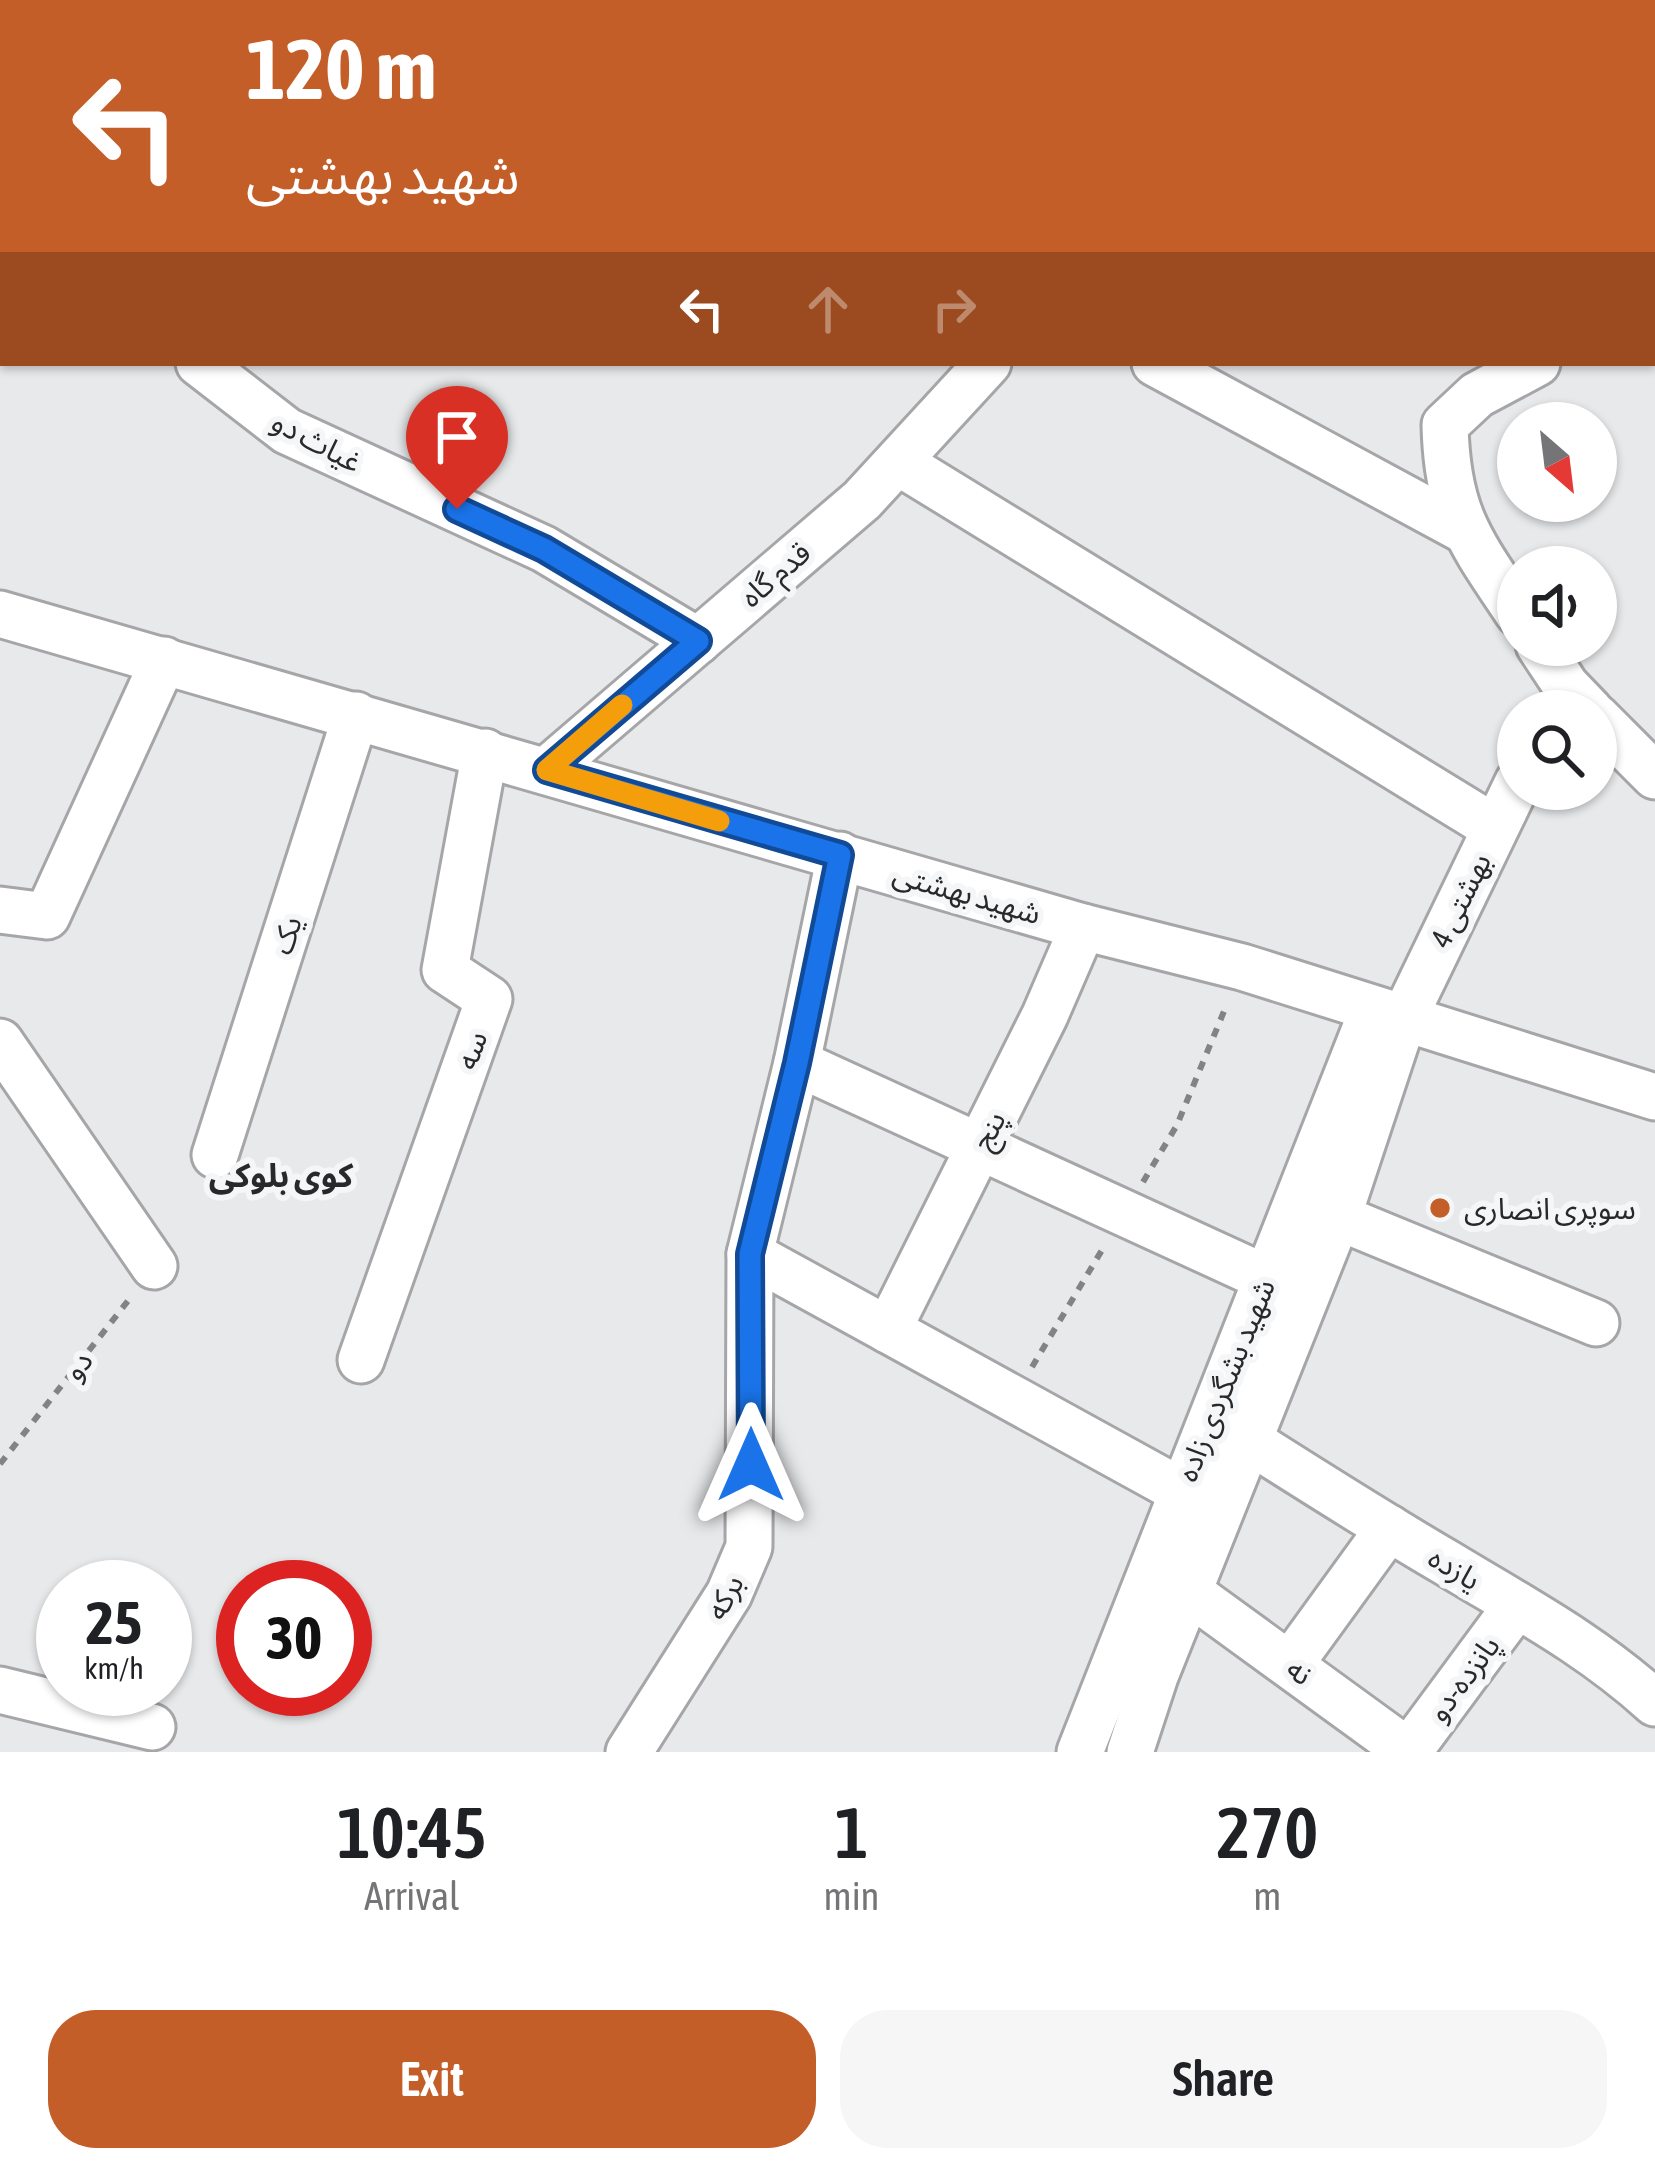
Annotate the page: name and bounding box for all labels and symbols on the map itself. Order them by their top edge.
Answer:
pin [406,386,508,509]
north arrow [1497,402,1617,522]
street label: غیاث دو [266,403,368,480]
street label: قدم گاه [733,535,821,618]
street label: بهشتی 4 [1423,847,1498,953]
street label: شهید بهشتی [889,856,1045,931]
street label: یک [264,912,308,958]
street label: سه [449,1026,493,1074]
street label: پنج [964,1105,1017,1158]
district label: کوی بلوکی [209,1156,354,1195]
place label: سوپری انصاری [1464,1191,1636,1228]
marker: سوپری انصاری [1427,1195,1453,1221]
street label: شهید بشگردی زاده [1169,1274,1282,1486]
street label: دو [55,1344,100,1387]
position arrow [688,1402,814,1528]
street label: یازده [1422,1539,1487,1597]
speed limit sign: 30 [216,1560,372,1716]
street label: برکه [698,1569,751,1626]
street label: پانزده-دو [1420,1628,1509,1729]
street label: نه [1281,1651,1319,1691]

